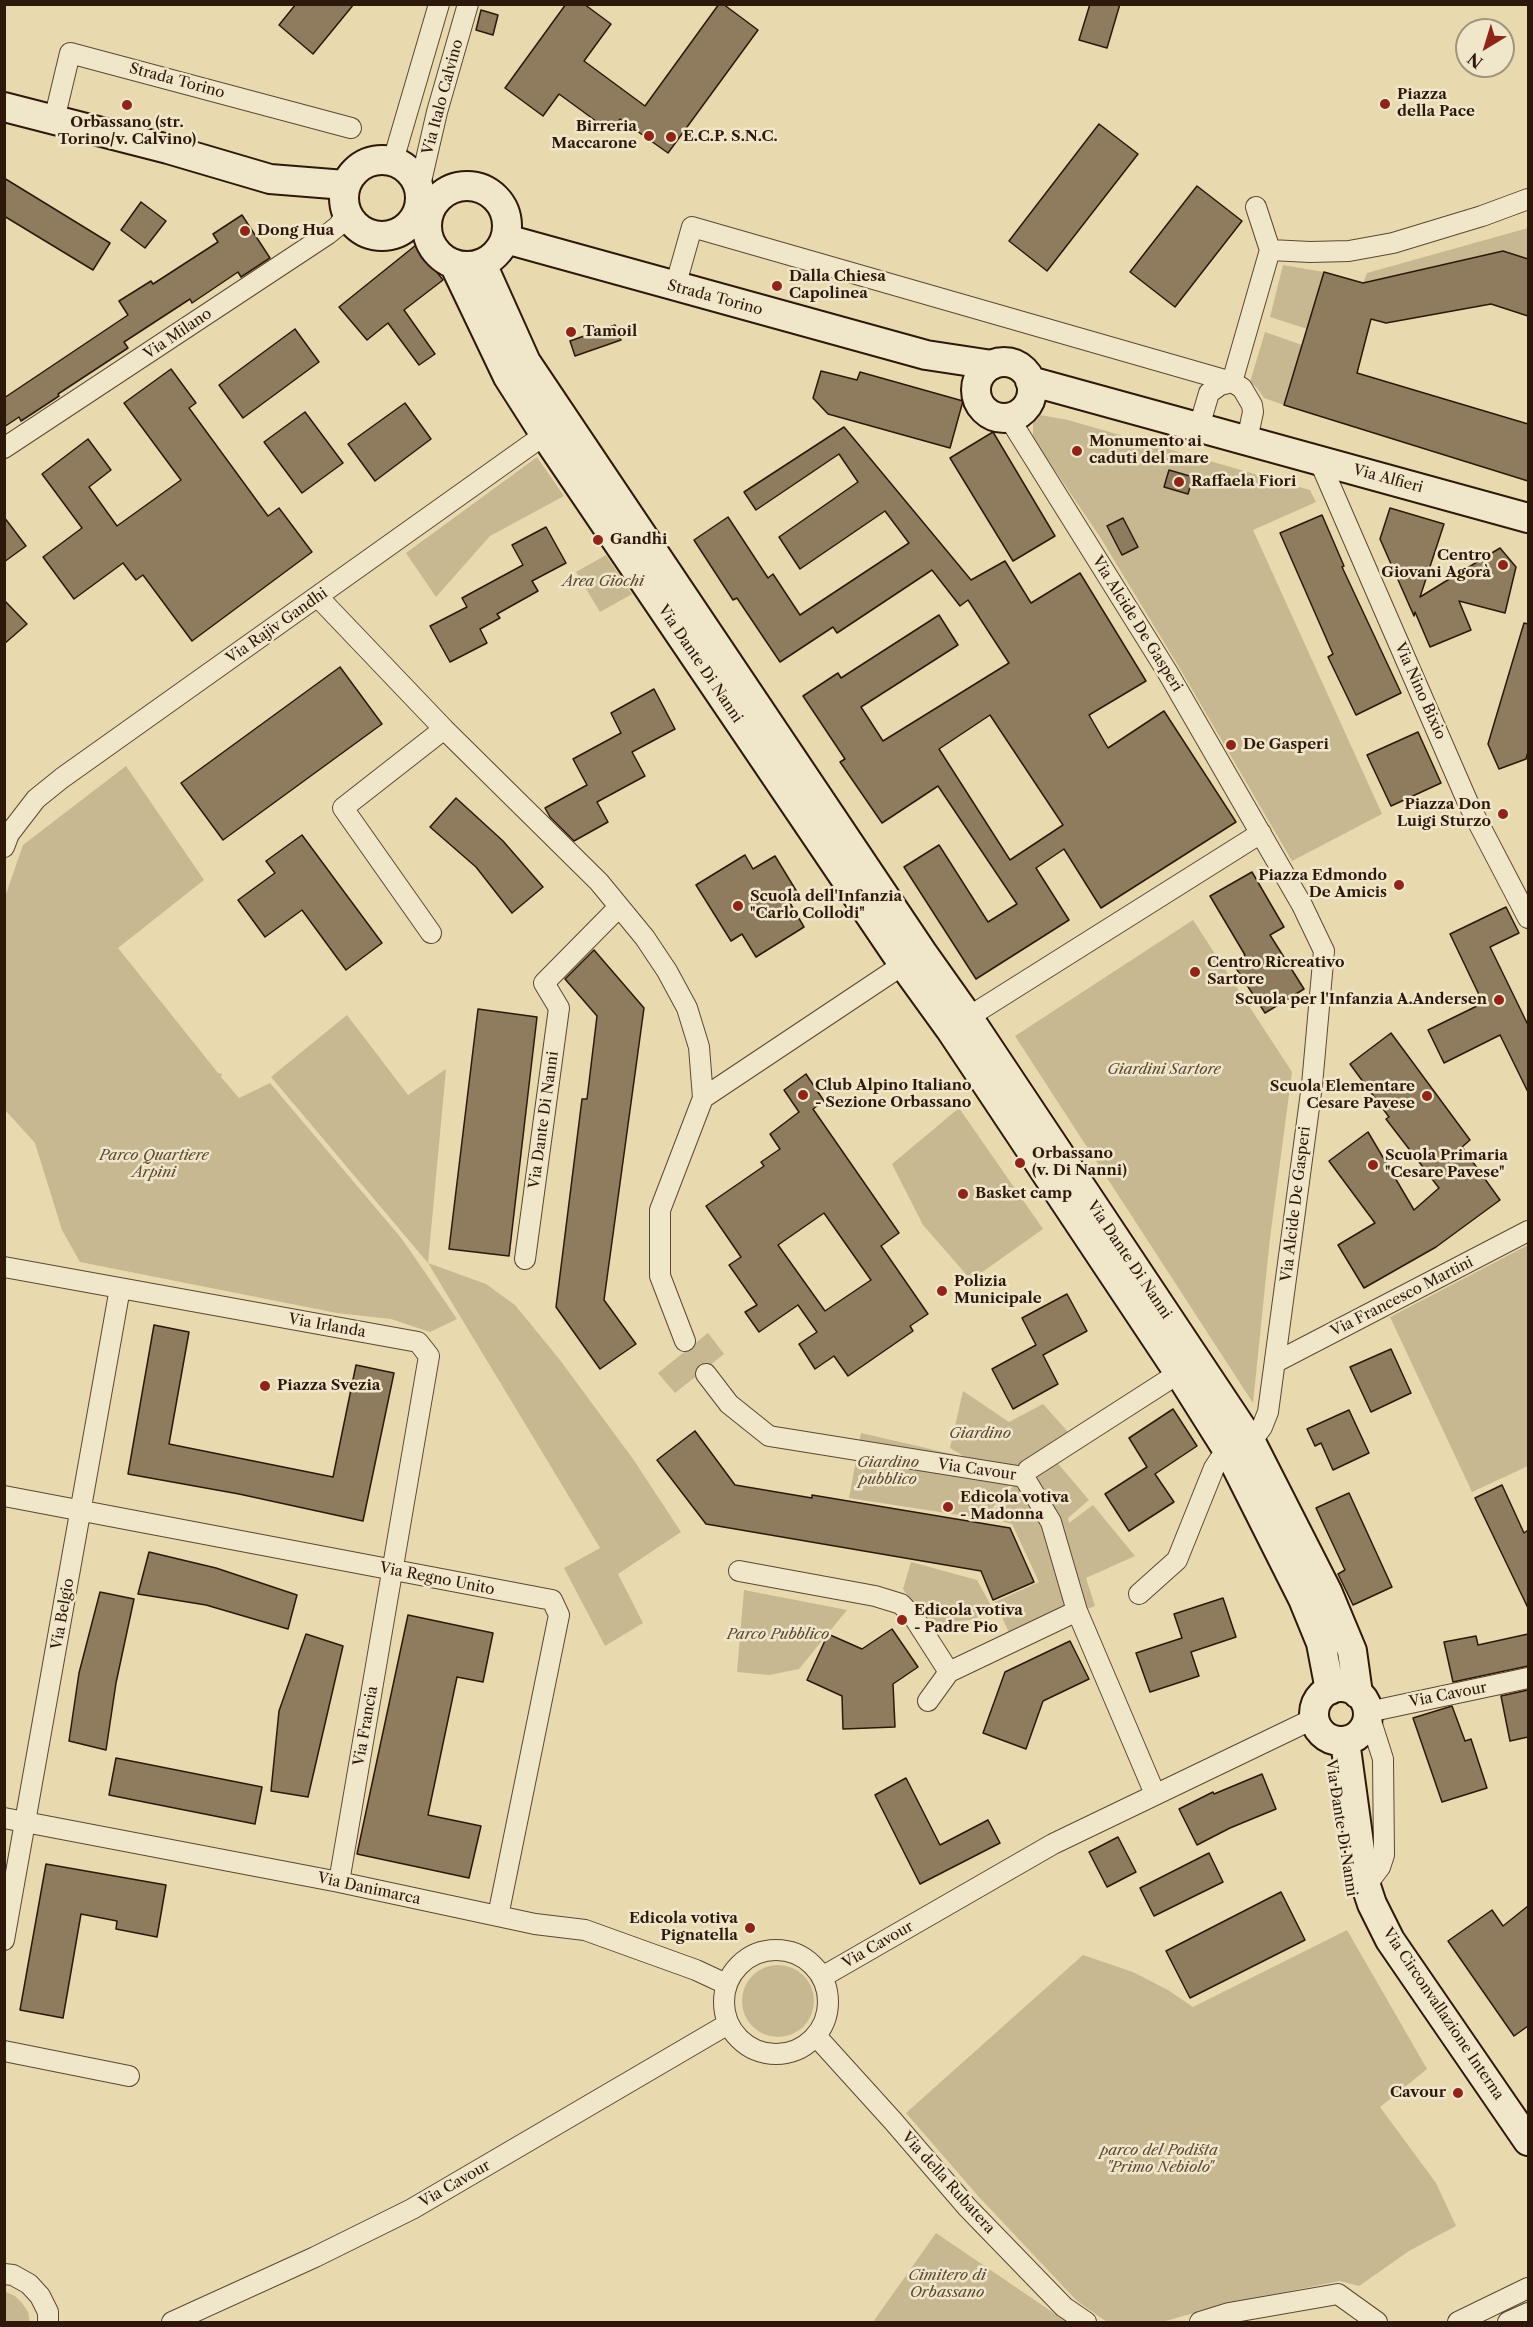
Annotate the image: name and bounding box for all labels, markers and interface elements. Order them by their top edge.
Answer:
north arrow [1455,18,1515,78]
street label: Via Italo Calvino [419,37,467,157]
text: N [1464,48,1487,73]
street label: Strada Torino [127,60,227,102]
place label: Piazza della Pace [1397,86,1475,121]
marker: Piazza della Pace [1378,97,1392,111]
marker: Orbassano (str. Torino/v. Calvino) [120,98,134,112]
place label: Orbassano (str. Torino/v. Calvino) [58,114,196,149]
place label: Birreria Maccarone [551,118,637,153]
place label: E.C.P. S.N.C. [683,128,778,146]
marker: Birreria Maccarone [642,129,656,143]
marker: E.C.P. S.N.C. [664,130,678,144]
place label: Dong Hua [257,222,334,240]
marker: Dong Hua [238,224,252,238]
place label: Dalla Chiesa Capolinea [789,268,886,303]
street label: Strada Torino [665,277,765,319]
marker: Dalla Chiesa Capolinea [770,279,784,293]
street label: Via Milano [141,305,215,363]
place label: Tamoil [583,323,637,341]
marker: Tamoil [564,325,578,339]
place label: Monumento ai caduti del mare [1089,433,1209,468]
marker: Monumento ai caduti del mare [1070,444,1084,458]
street label: Via Alfieri [1351,461,1425,497]
place label: Raffaela Fiori [1191,473,1296,491]
marker: Raffaela Fiori [1172,475,1186,489]
place label: Gandhi [610,531,667,549]
marker: Gandhi [591,533,605,547]
place label: Centro Giovani Agorà [1381,547,1491,582]
street label: Via Alcide De Gasperi [1088,553,1186,695]
marker: Centro Giovani Agorà [1496,558,1510,572]
park label: Area Giochi [562,573,644,591]
street label: Via Rajiv Gandhi [223,584,331,668]
street label: Via Dante Di Nanni [654,602,746,726]
street label: Via Nino Bixio [1391,640,1449,742]
place label: De Gasperi [1243,736,1329,754]
marker: De Gasperi [1224,738,1238,752]
place label: Piazza Don Luigi Sturzo [1397,796,1491,831]
marker: Piazza Don Luigi Sturzo [1496,807,1510,821]
place label: Piazza Edmondo De Amicis [1258,867,1387,902]
marker: Piazza Edmondo De Amicis [1392,878,1406,892]
place label: Scuola dell'Infanzia "Carlo Collodi" [750,888,902,923]
marker: Scuola dell'Infanzia "Carlo Collodi" [731,899,745,913]
place label: Centro Ricreativo Sartore [1207,954,1344,989]
marker: Centro Ricreativo Sartore [1188,965,1202,979]
place label: Scuola per l'Infanzia A.Andersen [1235,991,1487,1009]
marker: Scuola per l'Infanzia A.Andersen [1492,993,1506,1007]
street label: Via Dante Di Nanni [525,1050,563,1190]
park label: Giardini Sartore [1107,1061,1221,1079]
place label: Club Alpino Italiano - Sezione Orbassano [815,1077,972,1112]
place label: Scuola Elementare Cesare Pavese [1270,1078,1415,1113]
marker: Club Alpino Italiano - Sezione Orbassano [796,1088,810,1102]
marker: Scuola Elementare Cesare Pavese [1420,1089,1434,1103]
street label: Via Alcide De Gasperi [1278,1125,1314,1283]
place label: Orbassano (v. Di Nanni) [1032,1145,1127,1180]
park label: Parco Quartiere Arpini [99,1147,209,1182]
place label: Scuola Primaria "Cesare Pavese" [1385,1147,1508,1182]
marker: Orbassano (v. Di Nanni) [1013,1156,1027,1170]
marker: Scuola Primaria "Cesare Pavese" [1366,1158,1380,1172]
place label: Basket camp [975,1185,1072,1203]
marker: Basket camp [956,1187,970,1201]
street label: Via Dante Di Nanni [1083,1198,1175,1322]
street label: Via Francesco Martini [1328,1253,1476,1341]
place label: Polizia Municipale [954,1273,1042,1308]
marker: Polizia Municipale [935,1284,949,1298]
street label: Via Irlanda [287,1310,367,1342]
place label: Piazza Svezia [277,1377,380,1395]
marker: Piazza Svezia [258,1379,272,1393]
park label: Giardino [949,1425,1011,1443]
park label: Giardino pubblico [857,1454,919,1489]
street label: Via Cavour [937,1456,1017,1484]
place label: Edicola votiva - Madonna [960,1489,1069,1524]
marker: Edicola votiva - Madonna [941,1500,955,1514]
street label: Via Regno Unito [378,1559,496,1599]
street label: Via Belgio [48,1577,78,1651]
place label: Edicola votiva - Padre Pio [914,1602,1023,1637]
marker: Edicola votiva - Padre Pio [895,1613,909,1627]
park label: Parco Pubblico [727,1626,829,1644]
street label: Via Cavour [1408,1679,1488,1711]
street label: Via Francia [350,1685,382,1767]
street label: Via Dante Di Nanni [1321,1758,1361,1898]
street label: Via Danimarca [316,1869,422,1909]
place label: Edicola votiva Pignatella [629,1910,738,1945]
street label: Via Cavour [839,1917,917,1973]
marker: Edicola votiva Pignatella [743,1921,757,1935]
street label: Via Circonvallazione Interna [1379,1925,1507,2103]
place label: Cavour [1390,2084,1446,2102]
marker: Cavour [1451,2086,1465,2100]
street label: Via della Rubatera [898,2128,998,2238]
park label: parco del Podista "Primo Nebiolo" [1100,2142,1218,2177]
street label: Via Cavour [416,2156,494,2212]
park label: Cimitero di Orbassano [908,2267,986,2302]

